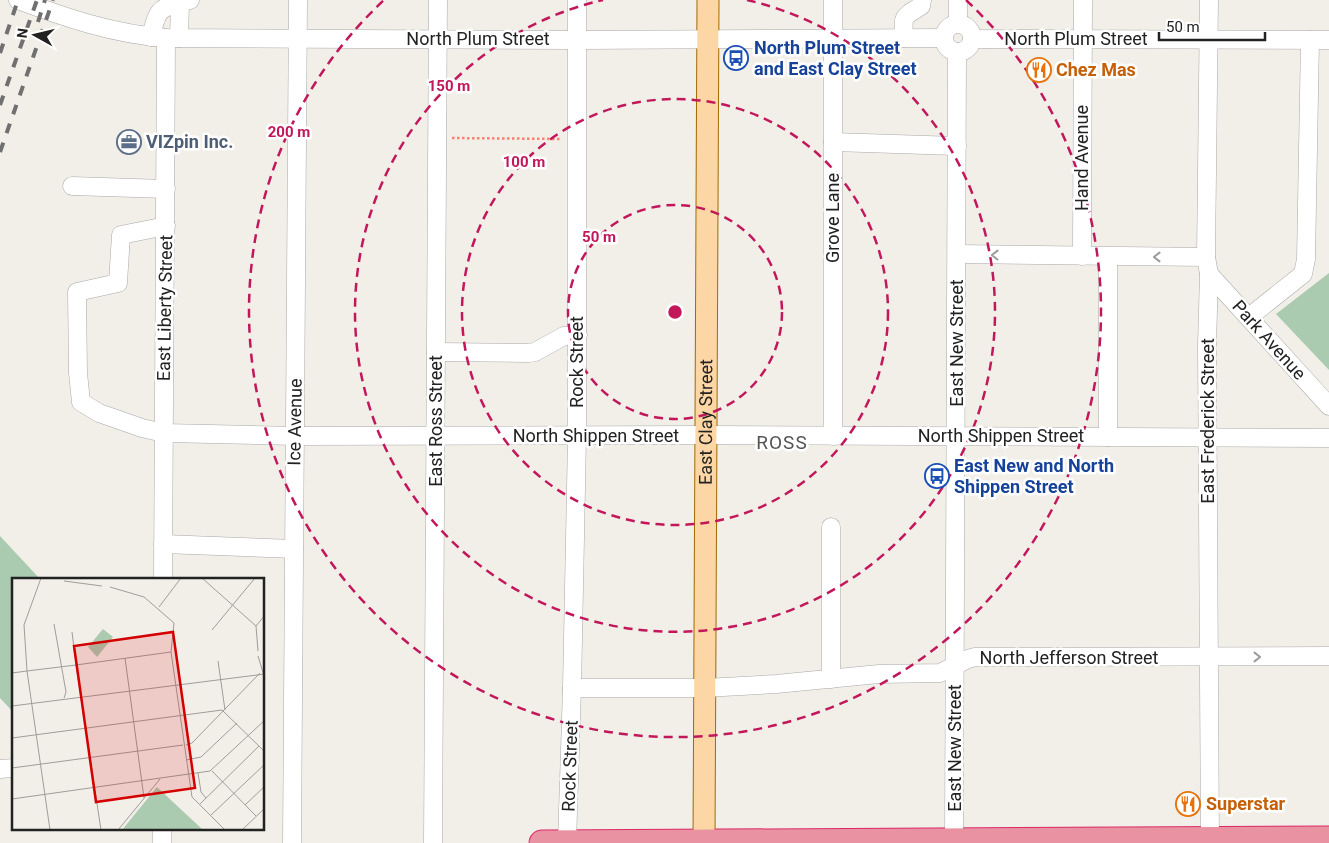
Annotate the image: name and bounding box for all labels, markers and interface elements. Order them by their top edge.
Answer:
north arrow [10,10,60,60]
scale bar [1159,10,1265,42]
text: 50 m [1166,18,1200,36]
text: N [14,27,31,39]
street label: North Plum Street [406,28,550,49]
street label: North Plum Street [1004,28,1148,49]
place label: North Plum Street and East Clay Street [754,37,917,79]
bus stop icon: North Plum Street and East Clay Street [723,45,749,71]
restaurant icon: Chez Mas [1026,57,1052,83]
place label: Chez Mas [1056,59,1136,80]
text: 150 m [428,77,470,95]
street label: Hand Avenue [1071,105,1092,211]
text: 200 m [268,123,310,141]
office icon: VIZpin Inc. [116,129,142,155]
place label: VIZpin Inc. [146,131,233,152]
text: 100 m [503,153,545,171]
street label: Grove Lane [822,173,843,263]
text: 50 m [582,228,616,246]
street label: East Liberty Street [153,235,176,381]
one-way arrow [991,250,998,260]
one-way arrow [1153,252,1161,262]
street label: East New Street [946,279,967,407]
street label: Park Avenue [1228,296,1311,384]
centre of rings [666,303,684,321]
street label: Rock Street [566,316,587,408]
street label: East Frederick Street [1197,338,1218,504]
street label: East Ross Street [425,355,446,487]
street label: East Clay Street [695,359,716,485]
street label: Ice Avenue [283,378,306,466]
street label: North Shippen Street [513,425,679,446]
street label: North Shippen Street [918,425,1084,446]
district label: ROSS [756,431,808,454]
place label: East New and North Shippen Street [954,455,1114,497]
bus stop icon: East New and North Shippen Street [924,463,950,489]
inset map [12,578,265,830]
street label: North Jefferson Street [980,647,1159,668]
one-way arrow [1254,652,1261,662]
street label: East New Street [944,684,965,812]
street label: Rock Street [557,720,582,812]
restaurant icon: Superstar [1175,791,1201,817]
place label: Superstar [1206,793,1286,814]

